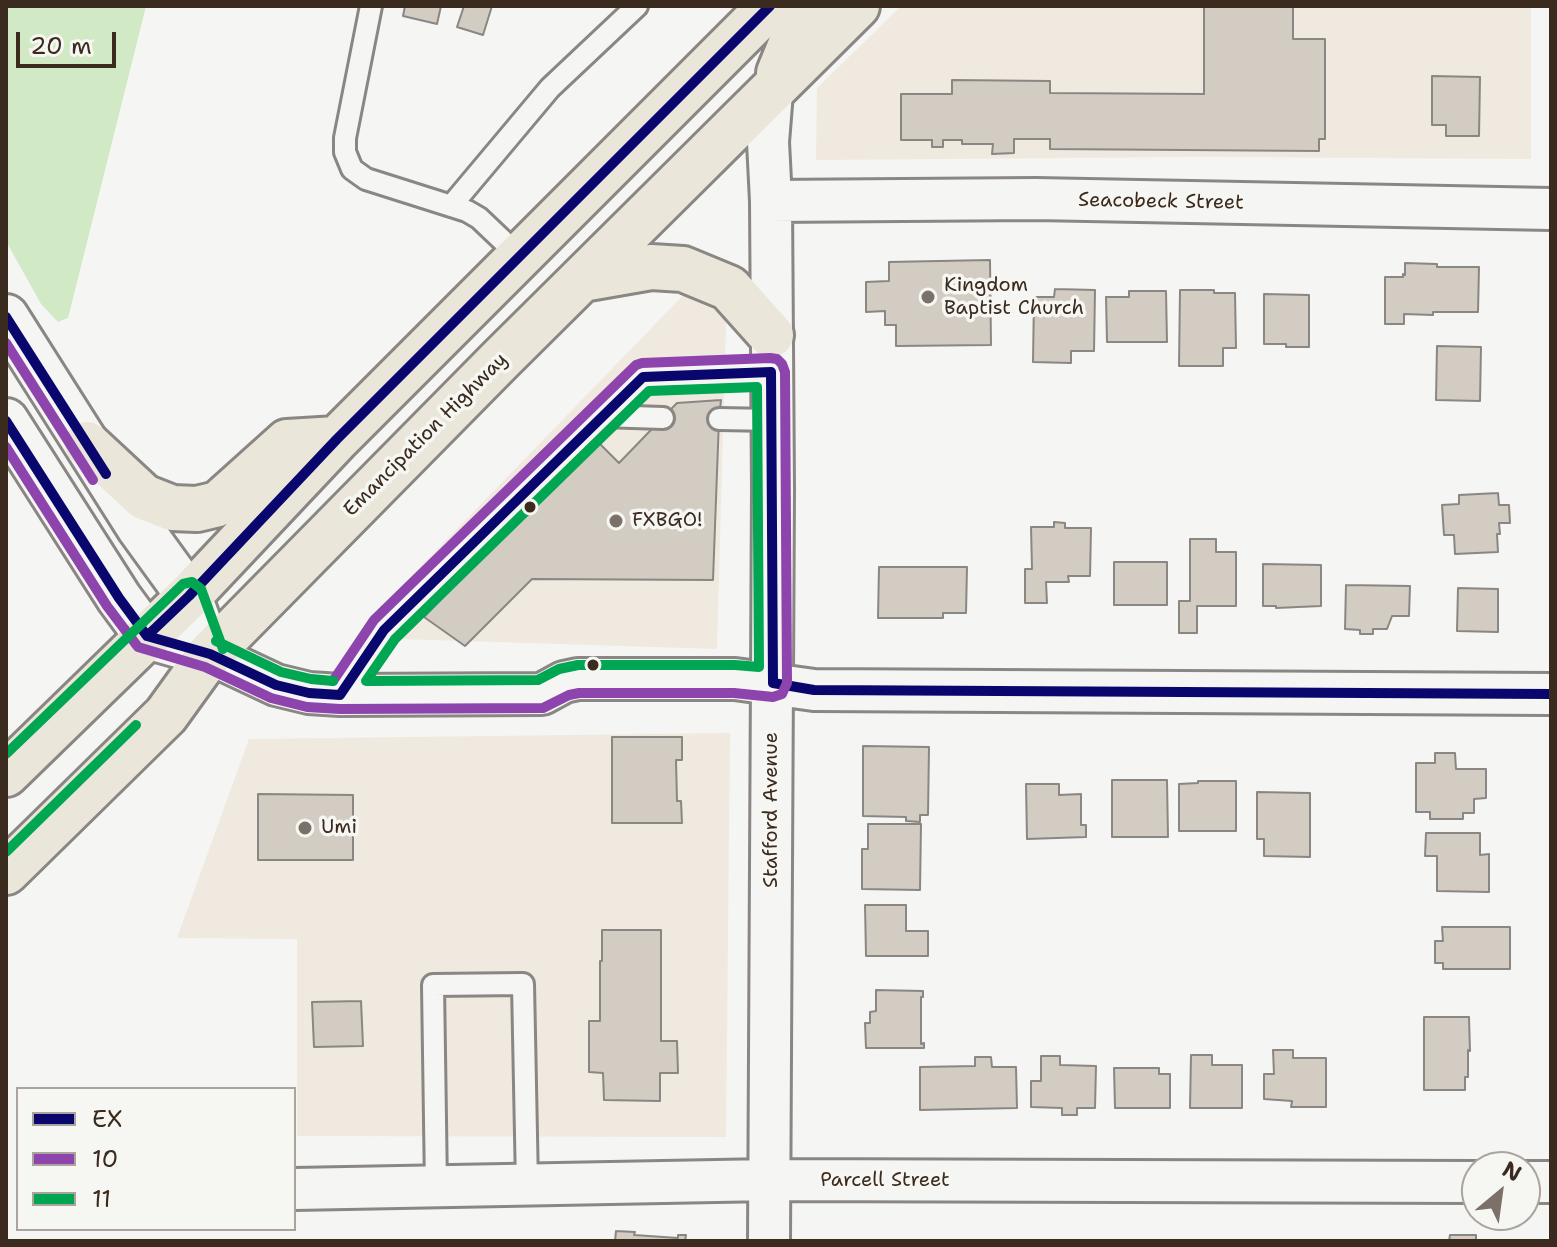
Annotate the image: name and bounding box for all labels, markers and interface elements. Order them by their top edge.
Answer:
scale bar [20,16,120,66]
text: 20 m [30,30,92,62]
street label: Seacobeck Street [1078,189,1244,215]
place label: Kingdom Baptist Church [944,274,1084,321]
marker: Kingdom Baptist Church [919,288,937,306]
street label: Emancipation Highway [339,348,513,522]
unlabelled marker [522,499,538,515]
place label: FXBGO! [632,509,703,533]
marker: FXBGO! [607,512,625,530]
unlabelled marker [585,657,601,673]
street label: Stafford Avenue [760,732,784,888]
place label: Umi [321,816,357,840]
marker: Umi [296,819,314,837]
legend [16,1087,296,1231]
text: EX [92,1103,122,1135]
text: 10 [92,1143,118,1175]
north arrow [1461,1151,1541,1231]
text: N [1497,1154,1527,1188]
street label: Parcell Street [820,1169,950,1193]
text: 11 [92,1183,111,1215]

